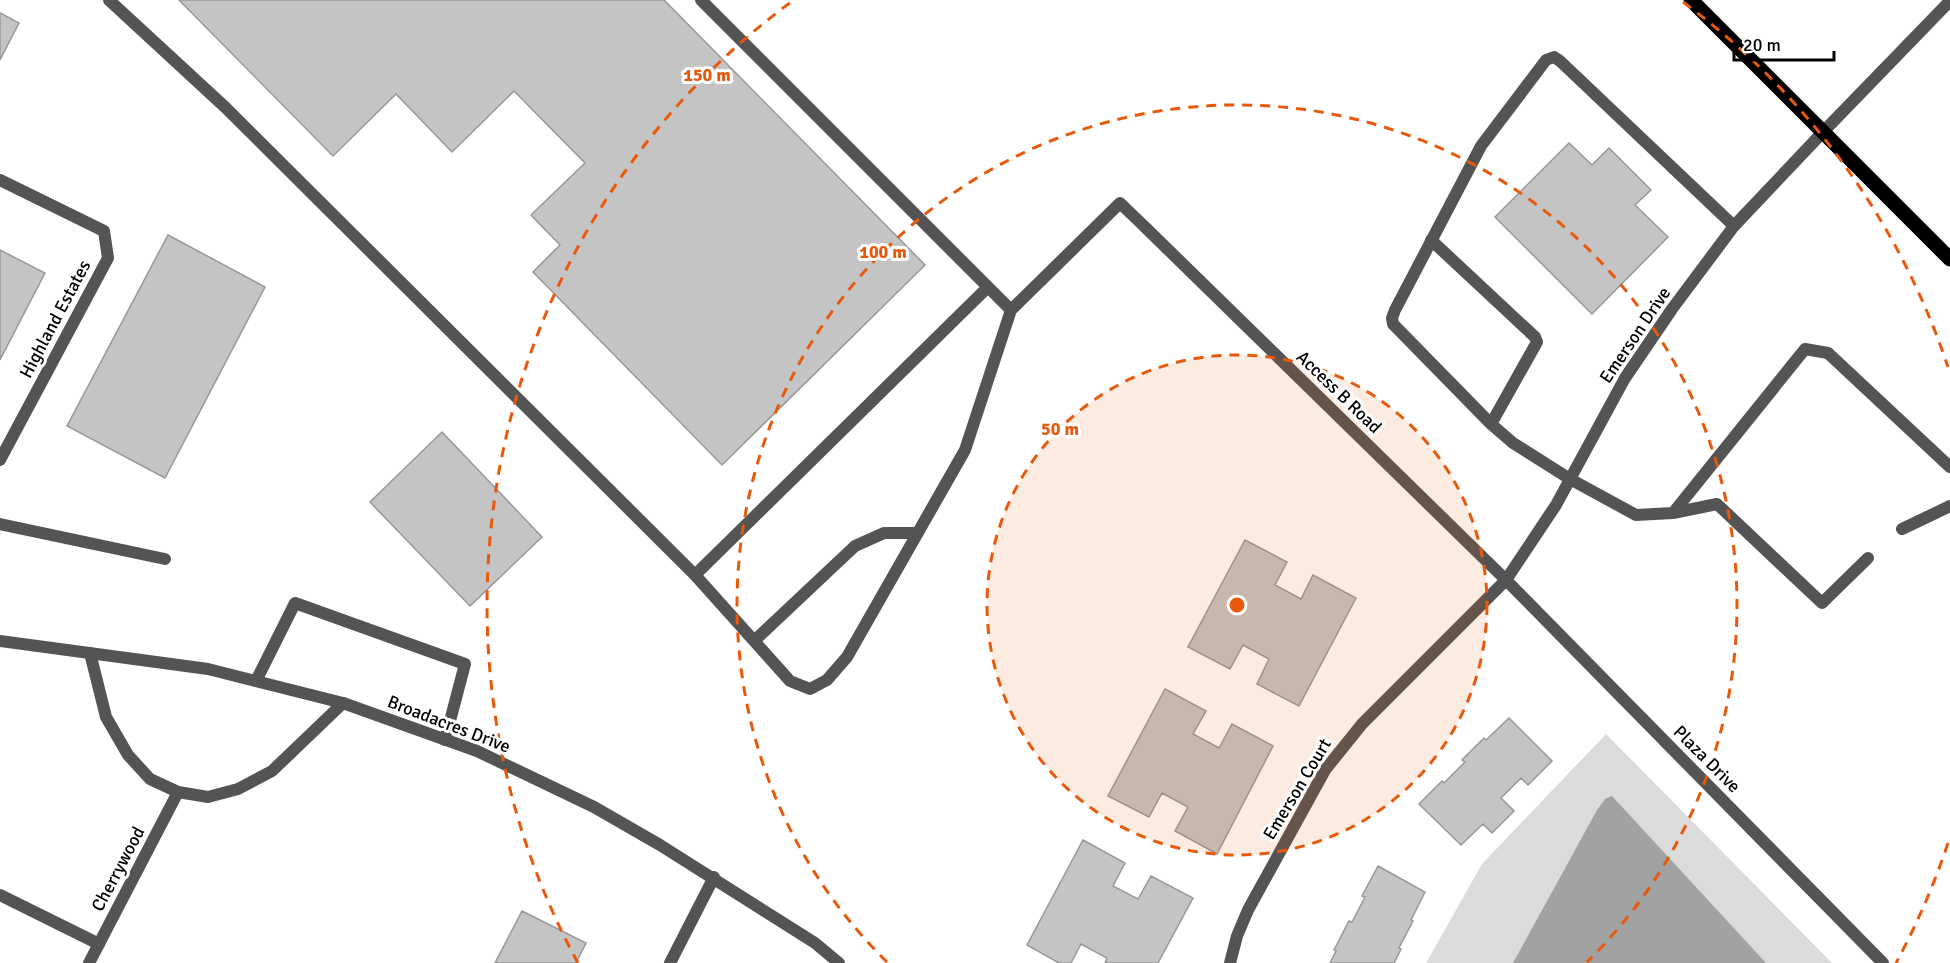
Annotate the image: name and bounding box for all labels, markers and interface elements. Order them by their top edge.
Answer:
scale bar [1734,24,1834,62]
text: 20 m [1743,34,1781,56]
text: 150 m [683,64,731,86]
text: 100 m [859,241,907,263]
street label: Highland Estates [15,256,95,382]
street label: Emerson Drive [1595,283,1675,387]
street label: Access B Road [1292,346,1386,438]
text: 50 m [1041,418,1079,440]
centre of rings [1227,595,1247,615]
street label: Broadacres Drive [384,690,514,758]
street label: Plaza Drive [1669,721,1745,797]
street label: Emerson Court [1258,734,1336,844]
street label: Cherrywood [86,823,150,915]

